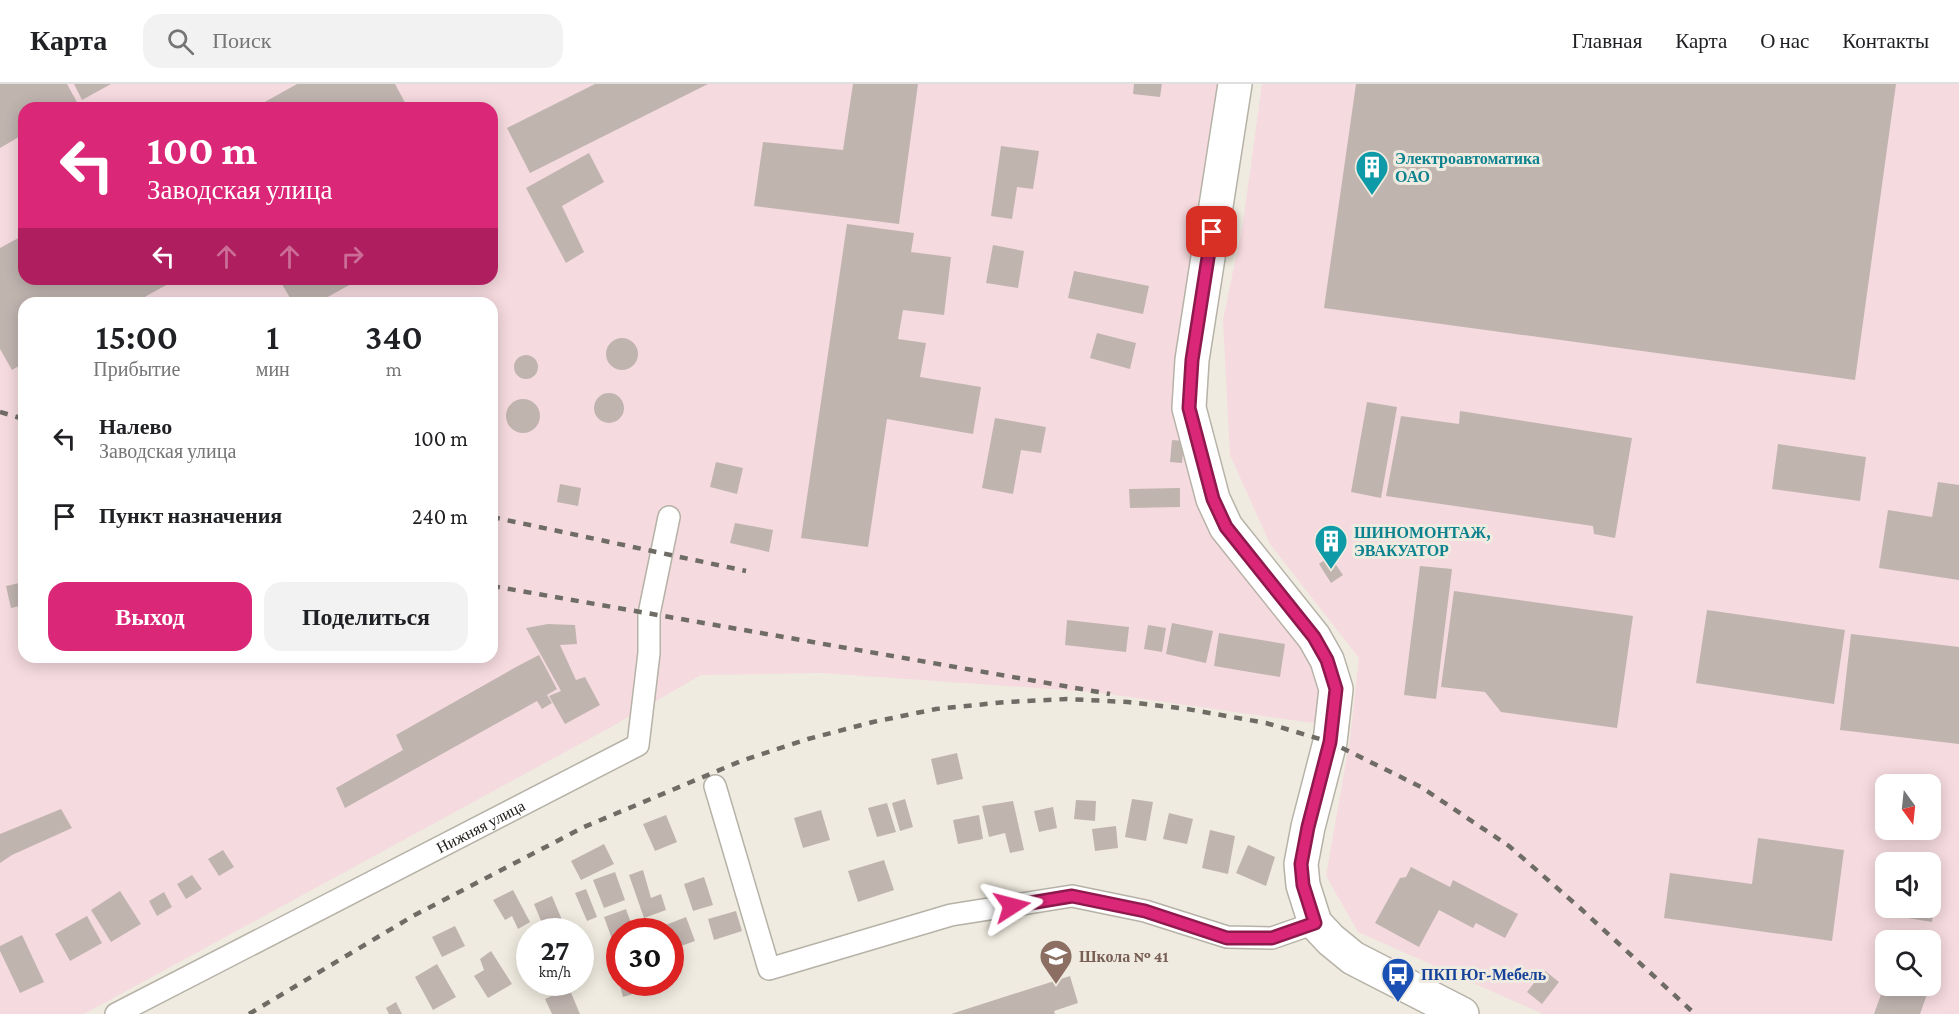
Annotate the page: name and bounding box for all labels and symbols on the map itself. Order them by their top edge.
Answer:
building icon: Электроавтоматика ОАО [1354,149,1390,196]
place label: Электроавтоматика ОАО [1395,150,1540,185]
pin [1186,206,1237,257]
building icon: ШИНОМОНТАЖ, ЭВАКУАТОР [1313,523,1349,570]
place label: ШИНОМОНТАЖ, ЭВАКУАТОР [1354,524,1491,559]
north arrow [1875,774,1941,840]
street label: Нижняя улица [434,797,528,856]
position arrow [980,874,1044,938]
speed limit sign: 30 [606,918,684,996]
school or university icon: Школа № 41 [1038,938,1074,985]
place label: Школа № 41 [1079,948,1168,965]
bus stop icon: ПКП Юг-Мебель [1380,956,1416,1003]
place label: ПКП Юг-Мебель [1421,966,1547,983]

